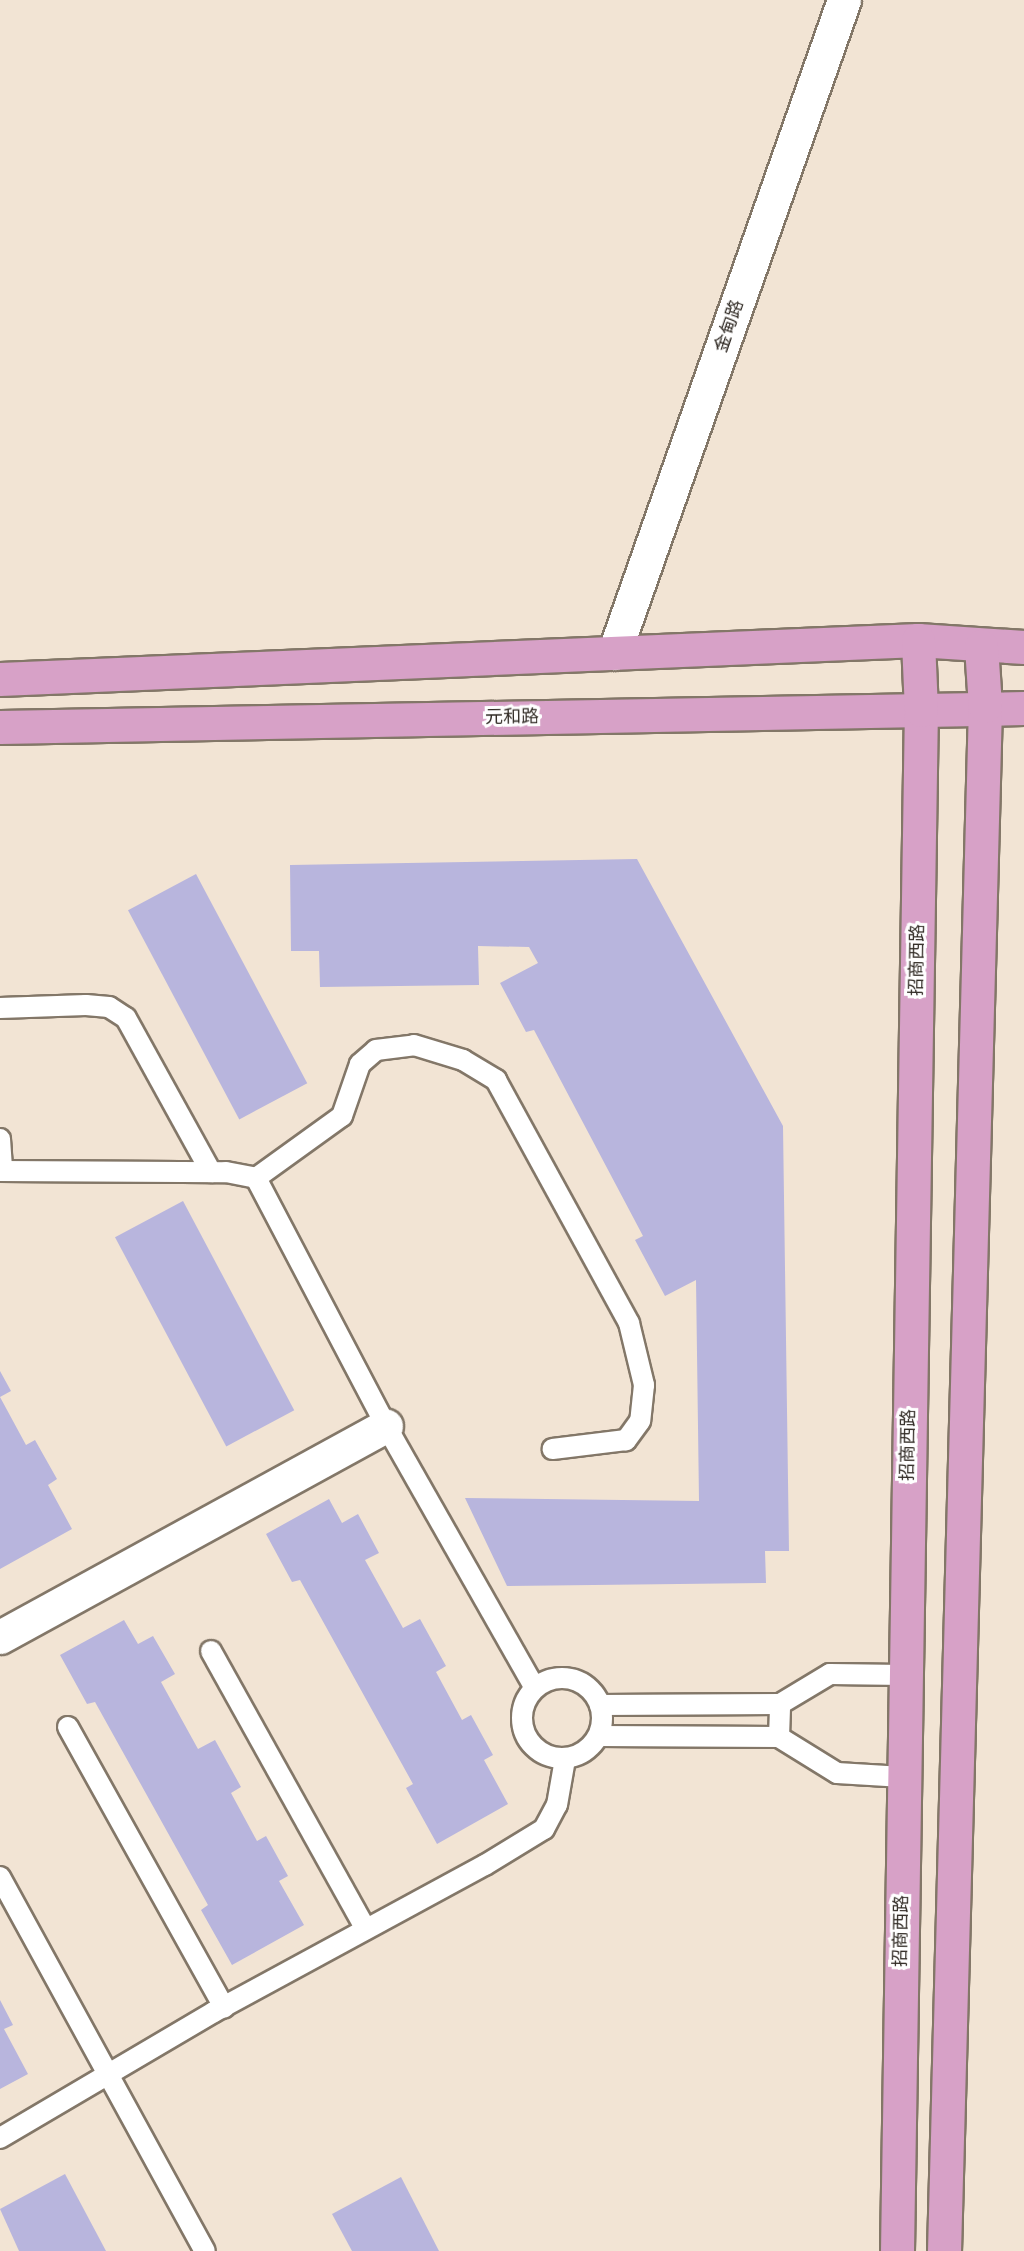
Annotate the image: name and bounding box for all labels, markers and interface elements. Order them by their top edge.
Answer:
street label: 金甸路 [710,297,748,355]
street label: 元和路 [485,706,539,728]
street label: 招商西路 [906,924,928,996]
street label: 招商西路 [897,1409,919,1481]
street label: 招商西路 [890,1895,912,1967]

